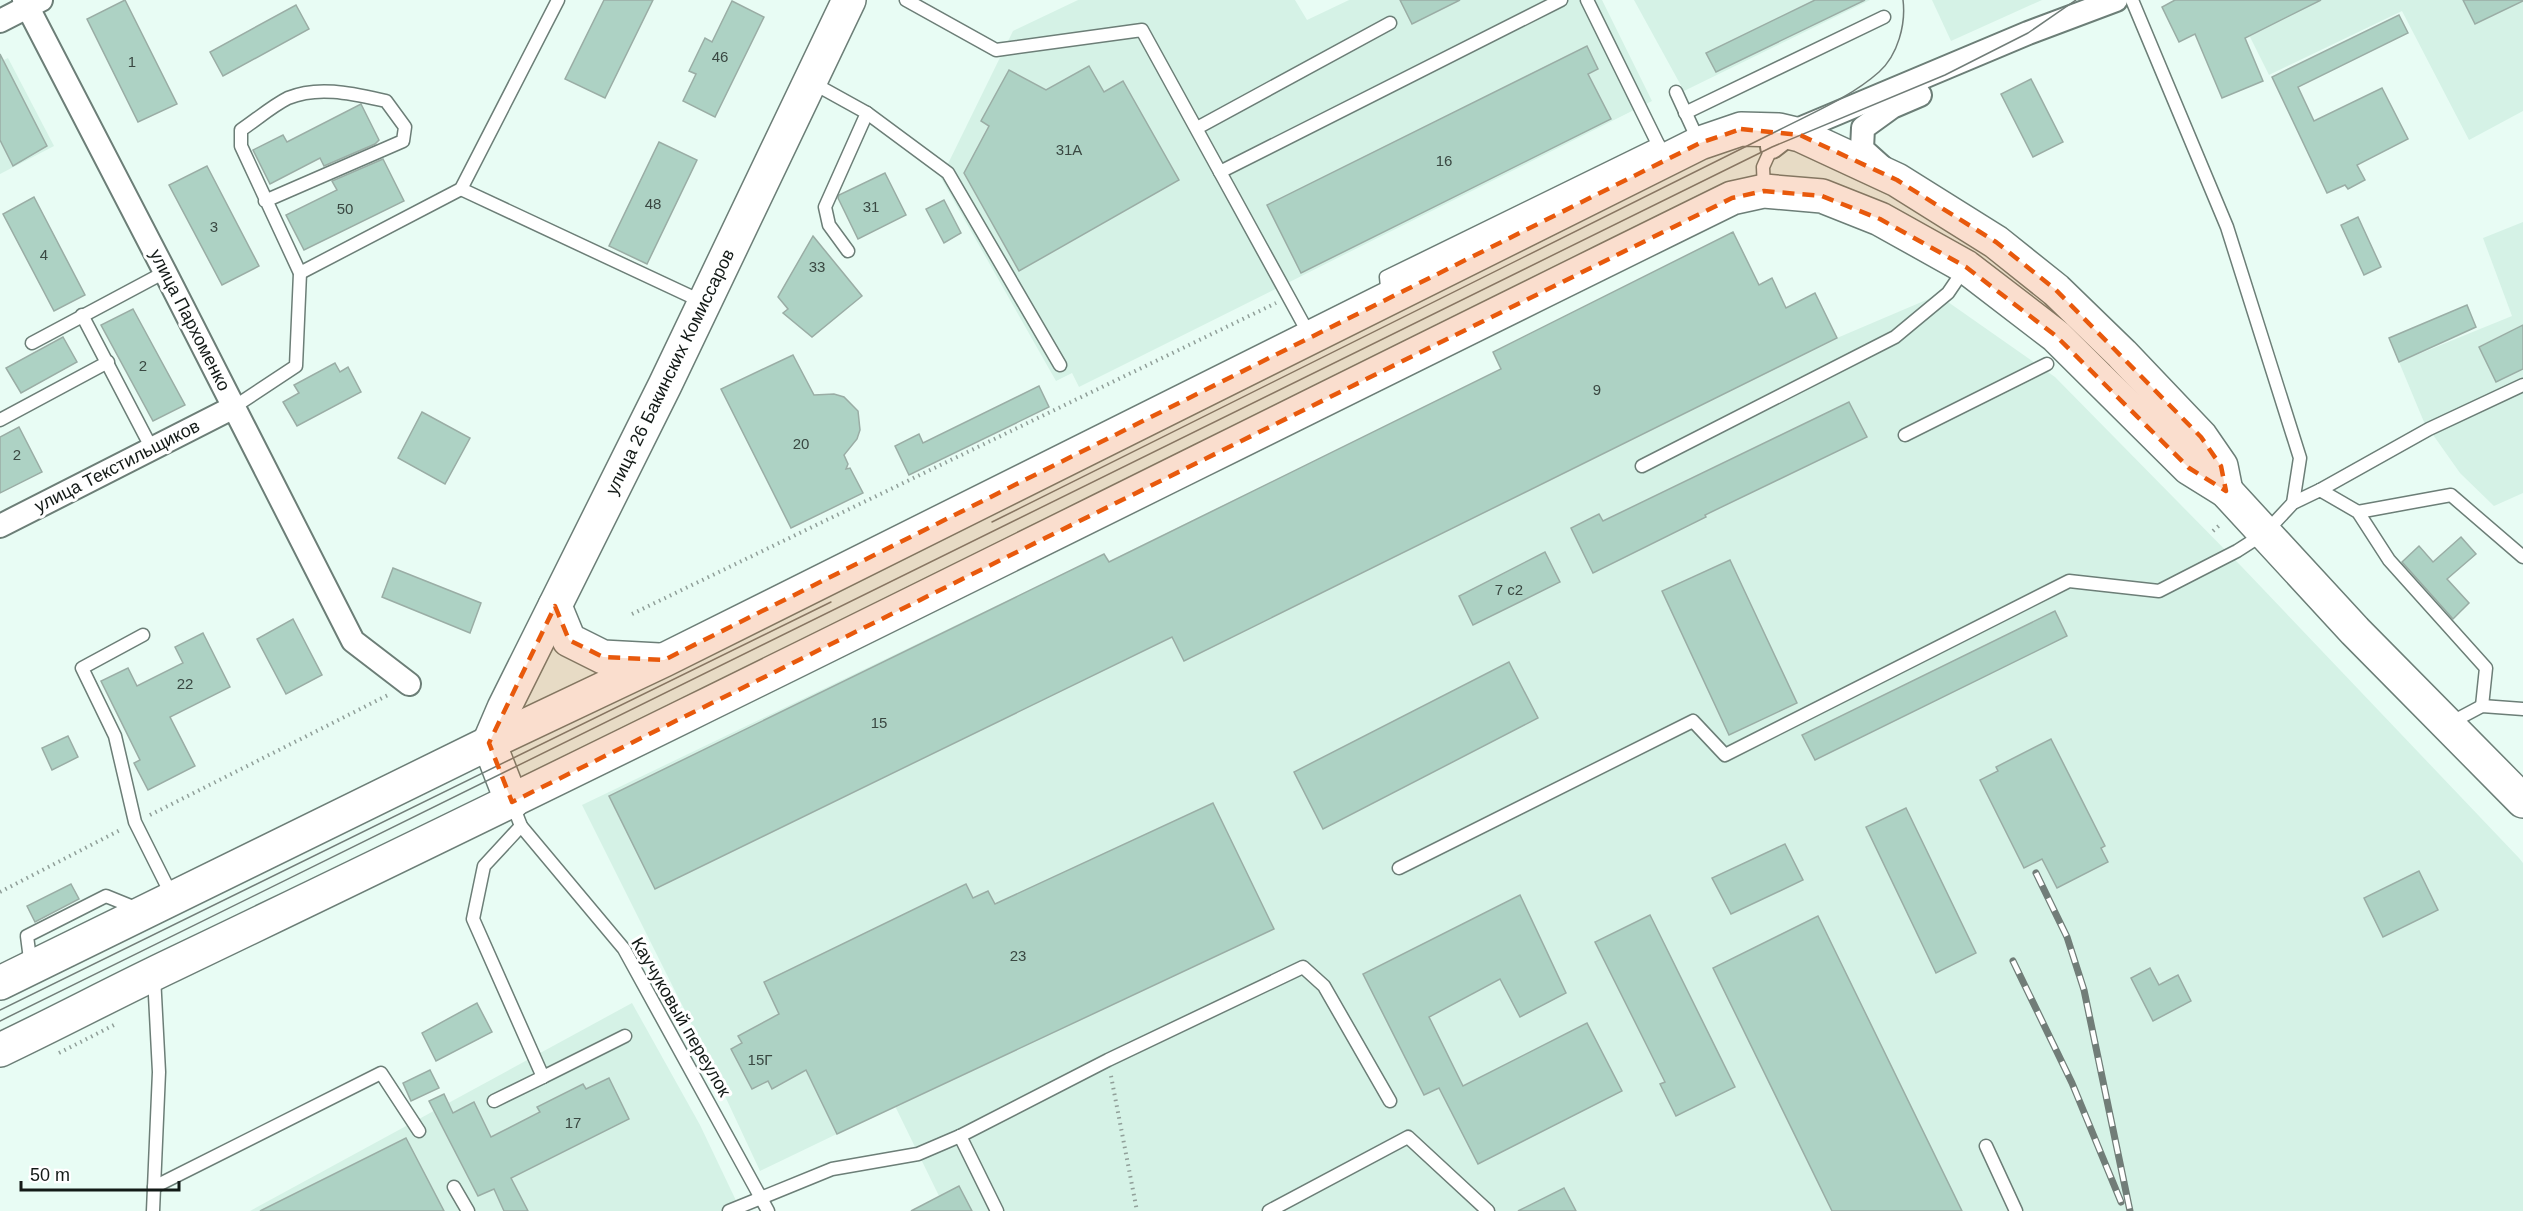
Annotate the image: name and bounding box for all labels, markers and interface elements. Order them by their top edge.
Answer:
house number: 46 [712,48,728,65]
house number: 1 [128,53,136,70]
house number: 31А [1056,141,1082,158]
house number: 16 [1436,152,1452,169]
house number: 48 [645,195,661,212]
house number: 31 [863,198,879,215]
house number: 50 [337,200,353,217]
house number: 3 [210,218,218,235]
house number: 4 [40,246,48,263]
street label: улица Пархоменко [146,246,234,394]
street label: улица 26 Бакинских Комиссаров [602,246,738,498]
house number: 33 [809,258,825,275]
house number: 2 [139,357,147,374]
house number: 9 [1593,381,1601,398]
street label: улица Текстильщиков [31,416,203,516]
house number: 20 [793,435,809,452]
house number: 2 [13,446,21,463]
house number: 7 с2 [1495,581,1523,598]
house number: 22 [177,675,193,692]
house number: 15 [871,714,887,731]
street label: Каучуковый переулок [627,934,735,1100]
house number: 23 [1010,947,1026,964]
house number: 15Г [748,1051,772,1068]
house number: 17 [565,1114,581,1131]
scale bar [21,1154,178,1192]
text: 50 m [30,1165,70,1185]

